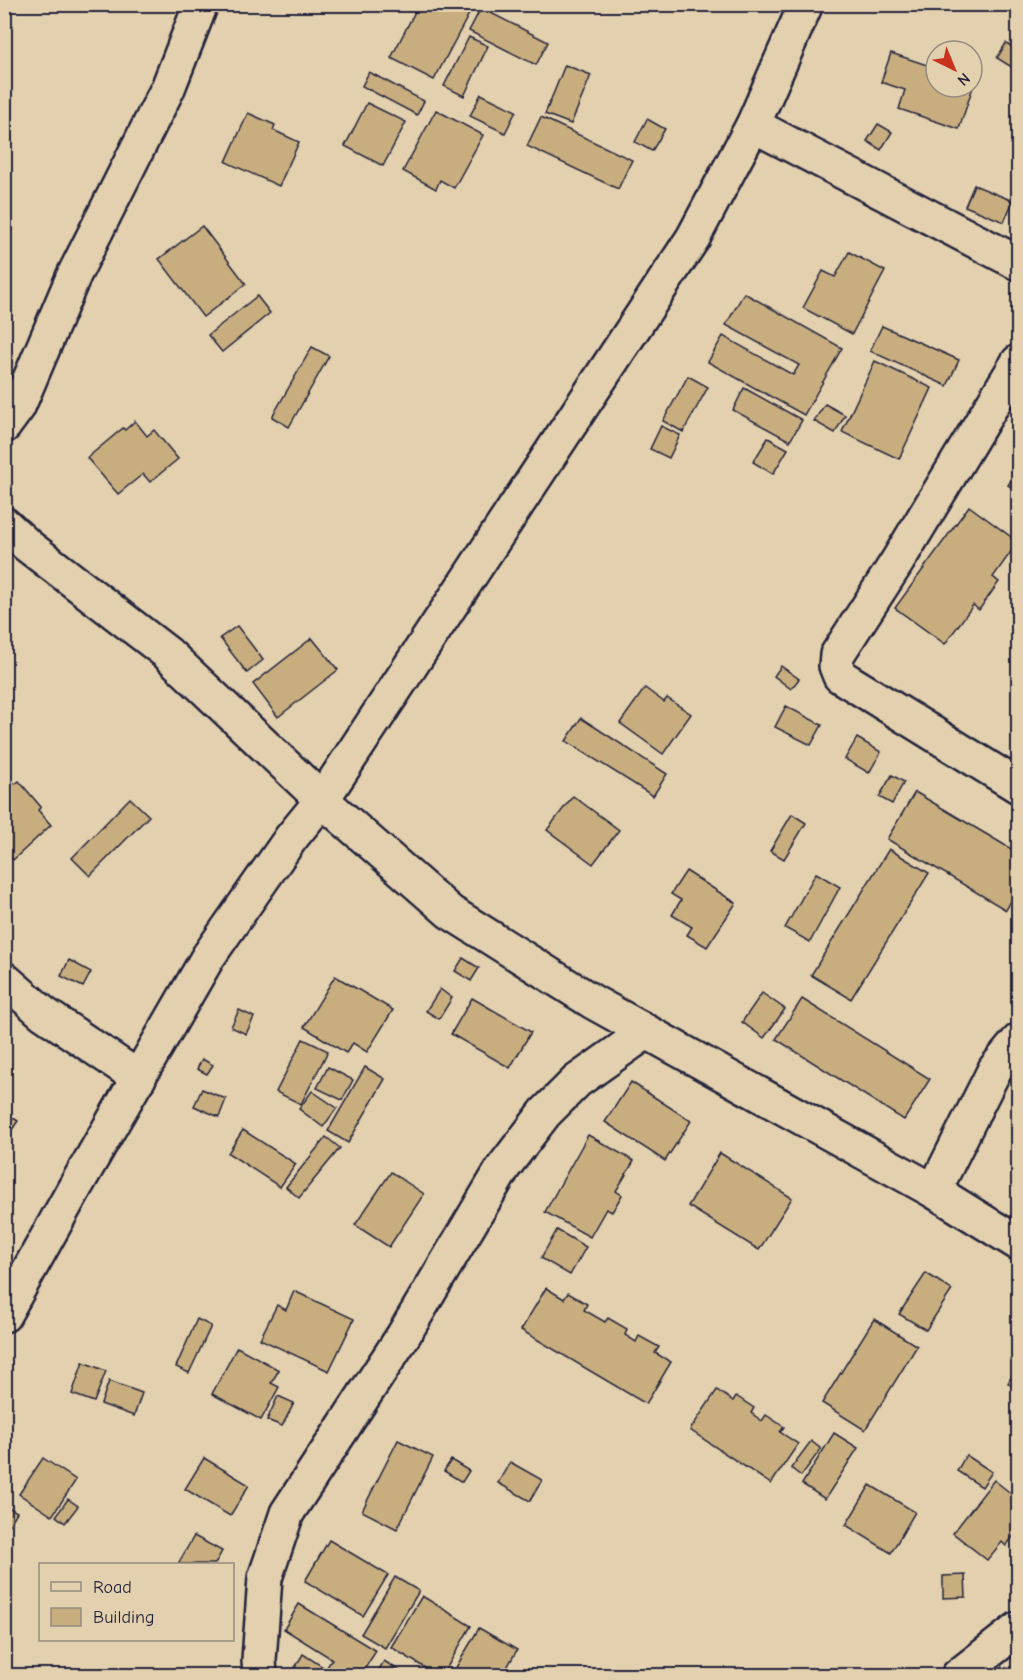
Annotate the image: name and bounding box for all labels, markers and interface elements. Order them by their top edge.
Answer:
north arrow [924,39,984,99]
text: N [954,69,974,89]
legend [39,1563,234,1641]
text: Road [93,1577,132,1598]
text: Building [93,1607,155,1628]

